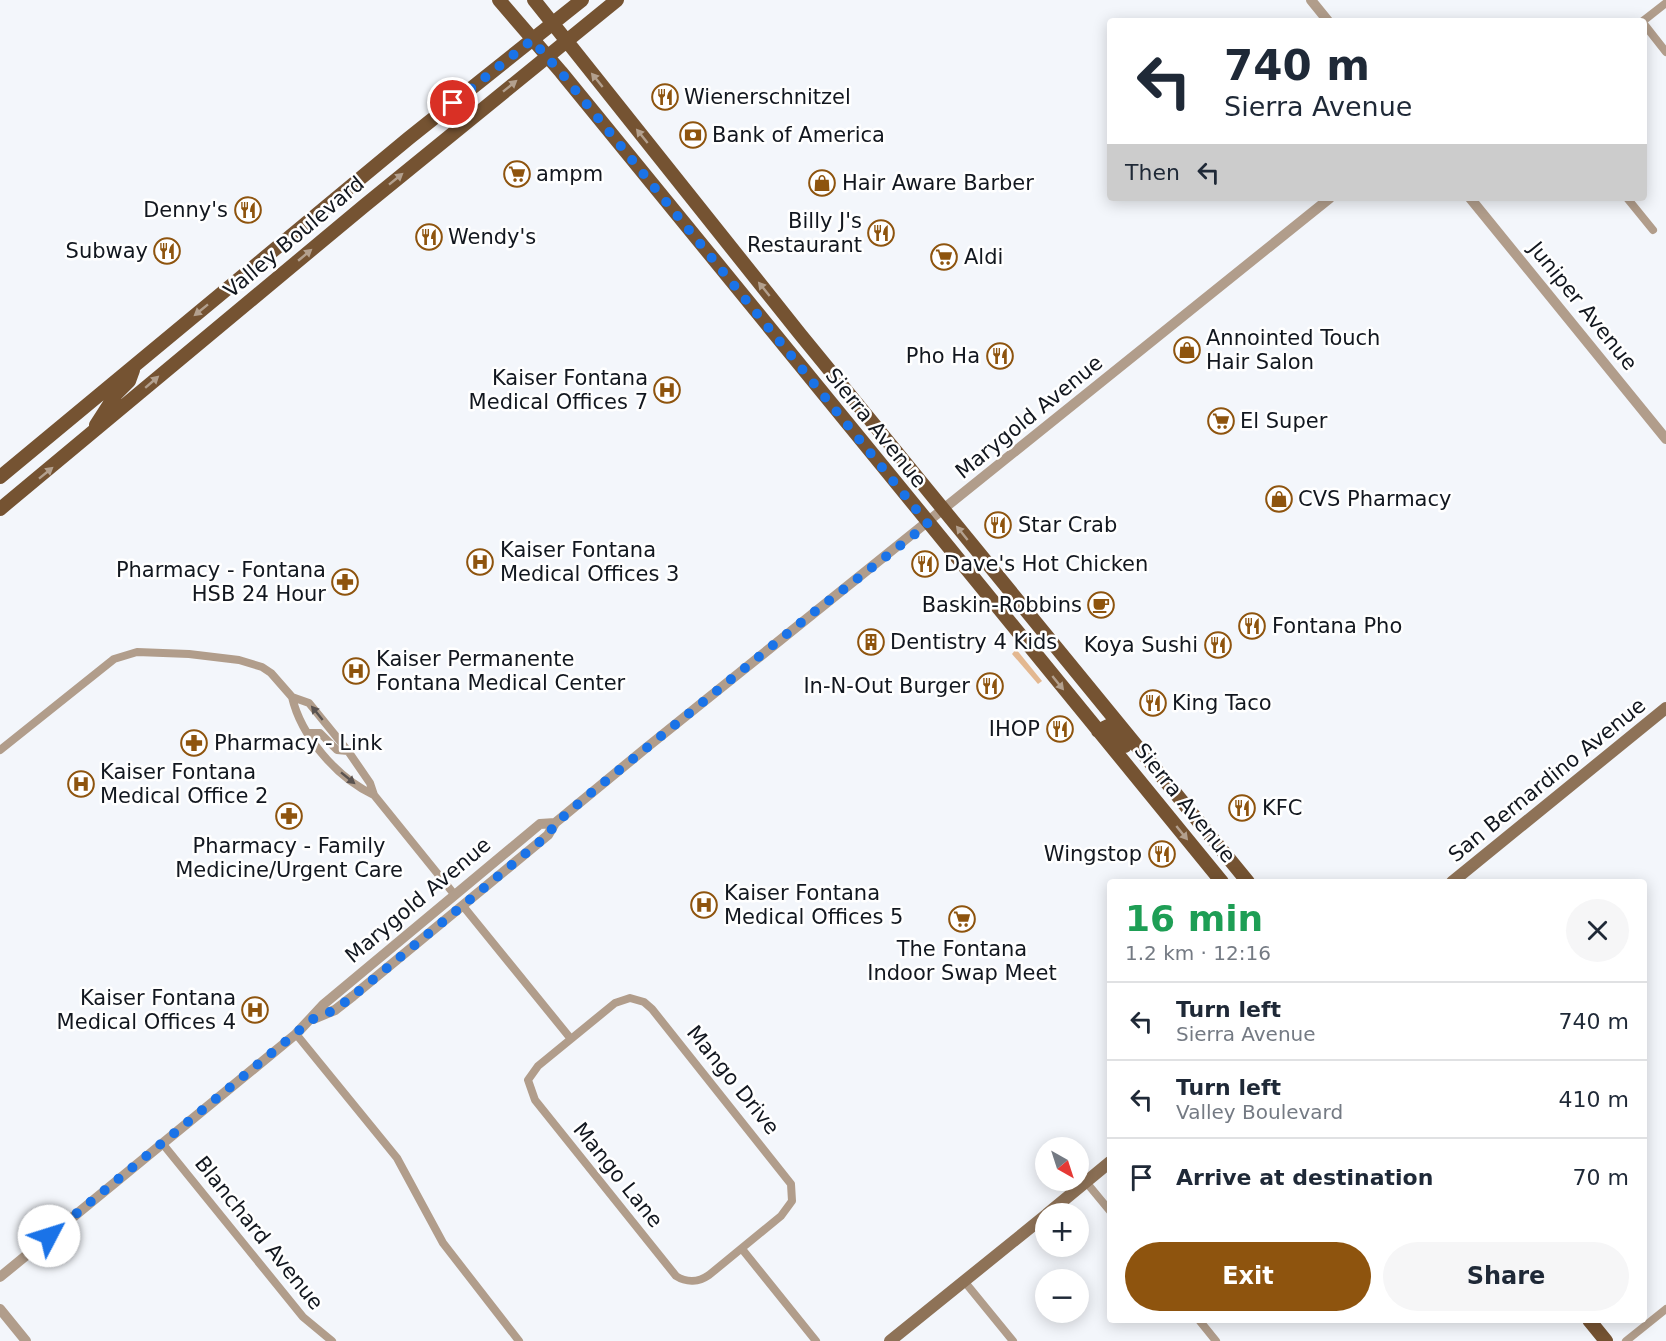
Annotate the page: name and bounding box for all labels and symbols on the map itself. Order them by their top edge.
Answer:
one-way arrow [591,73,604,88]
pin [427,77,478,128]
one-way arrow [502,81,517,93]
restaurant icon: Wienerschnitzel [650,82,680,112]
place label: Wienerschnitzel [684,85,851,109]
bank icon: Bank of America [678,120,708,150]
place label: Bank of America [712,123,885,147]
one-way arrow [636,129,649,144]
supermarket icon: ampm [502,159,532,189]
place label: ampm [536,162,603,186]
shop icon: Hair Aware Barber [807,168,837,198]
street label: Valley Boulevard [219,171,369,303]
place label: Hair Aware Barber [842,171,1034,195]
one-way arrow [388,173,404,186]
restaurant icon: Denny's [233,195,263,225]
place label: Denny's [143,198,228,222]
place label: Billy J's Restaurant [747,209,862,257]
restaurant icon: Billy J's Restaurant [866,218,896,248]
restaurant icon: Wendy's [414,222,444,252]
place label: Wendy's [448,225,536,249]
street label: Juniper Avenue [1523,235,1642,375]
restaurant icon: Subway [152,236,182,266]
place label: Subway [66,239,148,263]
supermarket icon: Aldi [929,242,959,272]
place label: Aldi [964,245,1003,269]
one-way arrow [297,249,312,262]
one-way arrow [758,281,770,296]
one-way arrow [194,303,209,316]
place label: Annointed Touch Hair Salon [1206,326,1380,374]
shop icon: Annointed Touch Hair Salon [1172,335,1202,365]
restaurant icon: Pho Ha [985,341,1015,371]
place label: Pho Ha [906,344,980,368]
street label: Marygold Avenue [951,350,1107,484]
street label: Sierra Avenue [821,363,931,493]
place label: Kaiser Fontana Medical Offices 7 [469,366,648,414]
hospital icon: Kaiser Fontana Medical Offices 7 [652,375,682,405]
one-way arrow [144,376,159,389]
supermarket icon: El Super [1206,406,1236,436]
place label: El Super [1240,409,1328,433]
one-way arrow [38,467,53,479]
shop icon: CVS Pharmacy [1264,484,1294,514]
place label: CVS Pharmacy [1298,487,1451,511]
restaurant icon: Star Crab [983,510,1013,540]
place label: Star Crab [1018,513,1117,537]
one-way arrow [956,525,969,540]
place label: Kaiser Fontana Medical Offices 3 [500,538,679,586]
hospital icon: Kaiser Fontana Medical Offices 3 [465,547,495,577]
restaurant icon: Dave's Hot Chicken [910,549,940,579]
place label: Dave's Hot Chicken [944,552,1148,576]
place label: Pharmacy - Fontana HSB 24 Hour [116,558,326,606]
pharmacy icon: Pharmacy - Fontana HSB 24 Hour [330,567,360,597]
cafe icon: Baskin-Robbins [1086,590,1116,620]
place label: Baskin-Robbins [922,593,1082,617]
restaurant icon: Fontana Pho [1237,611,1267,641]
place label: Fontana Pho [1272,614,1402,638]
building icon: Dentistry 4 Kids [856,627,886,657]
place label: Dentistry 4 Kids [890,630,1057,654]
restaurant icon: Koya Sushi [1203,630,1233,660]
place label: Koya Sushi [1084,633,1198,657]
place label: Kaiser Permanente Fontana Medical Center [376,647,626,695]
hospital icon: Kaiser Permanente Fontana Medical Center [341,656,371,686]
restaurant icon: In-N-Out Burger [975,671,1005,701]
place label: In-N-Out Burger [803,674,970,698]
one-way arrow [1051,675,1064,690]
restaurant icon: King Taco [1138,688,1168,718]
place label: King Taco [1172,691,1272,715]
street label: San Bernardino Avenue [1444,693,1650,867]
one-way arrow [311,706,324,721]
restaurant icon: IHOP [1045,714,1075,744]
place label: IHOP [989,717,1040,741]
pharmacy icon: Pharmacy - Link [179,728,209,758]
place label: Pharmacy - Link [214,731,383,755]
street label: Sierra Avenue [1130,738,1240,868]
place label: Kaiser Fontana Medical Office 2 [100,760,268,808]
hospital icon: Kaiser Fontana Medical Office 2 [66,769,96,799]
one-way arrow [340,772,355,784]
restaurant icon: KFC [1227,793,1257,823]
place label: KFC [1262,796,1303,820]
pharmacy icon: Pharmacy - Family Medicine/Urgent Care [274,801,304,831]
one-way arrow [1176,825,1189,841]
street label: Marygold Avenue [341,832,495,968]
place label: Pharmacy - Family Medicine/Urgent Care [175,834,403,882]
restaurant icon: Wingstop [1147,839,1177,869]
place label: Wingstop [1044,842,1142,866]
place label: Kaiser Fontana Medical Offices 5 [724,881,903,929]
hospital icon: Kaiser Fontana Medical Offices 5 [689,890,719,920]
supermarket icon: The Fontana Indoor Swap Meet [947,904,977,934]
place label: The Fontana Indoor Swap Meet [867,937,1057,985]
place label: Kaiser Fontana Medical Offices 4 [57,986,236,1034]
hospital icon: Kaiser Fontana Medical Offices 4 [240,995,270,1025]
street label: Mango Drive [682,1021,784,1139]
street label: Mango Lane [568,1118,668,1232]
north arrow [1035,1137,1089,1191]
street label: Blanchard Avenue [190,1151,328,1315]
position arrow [17,1204,81,1268]

